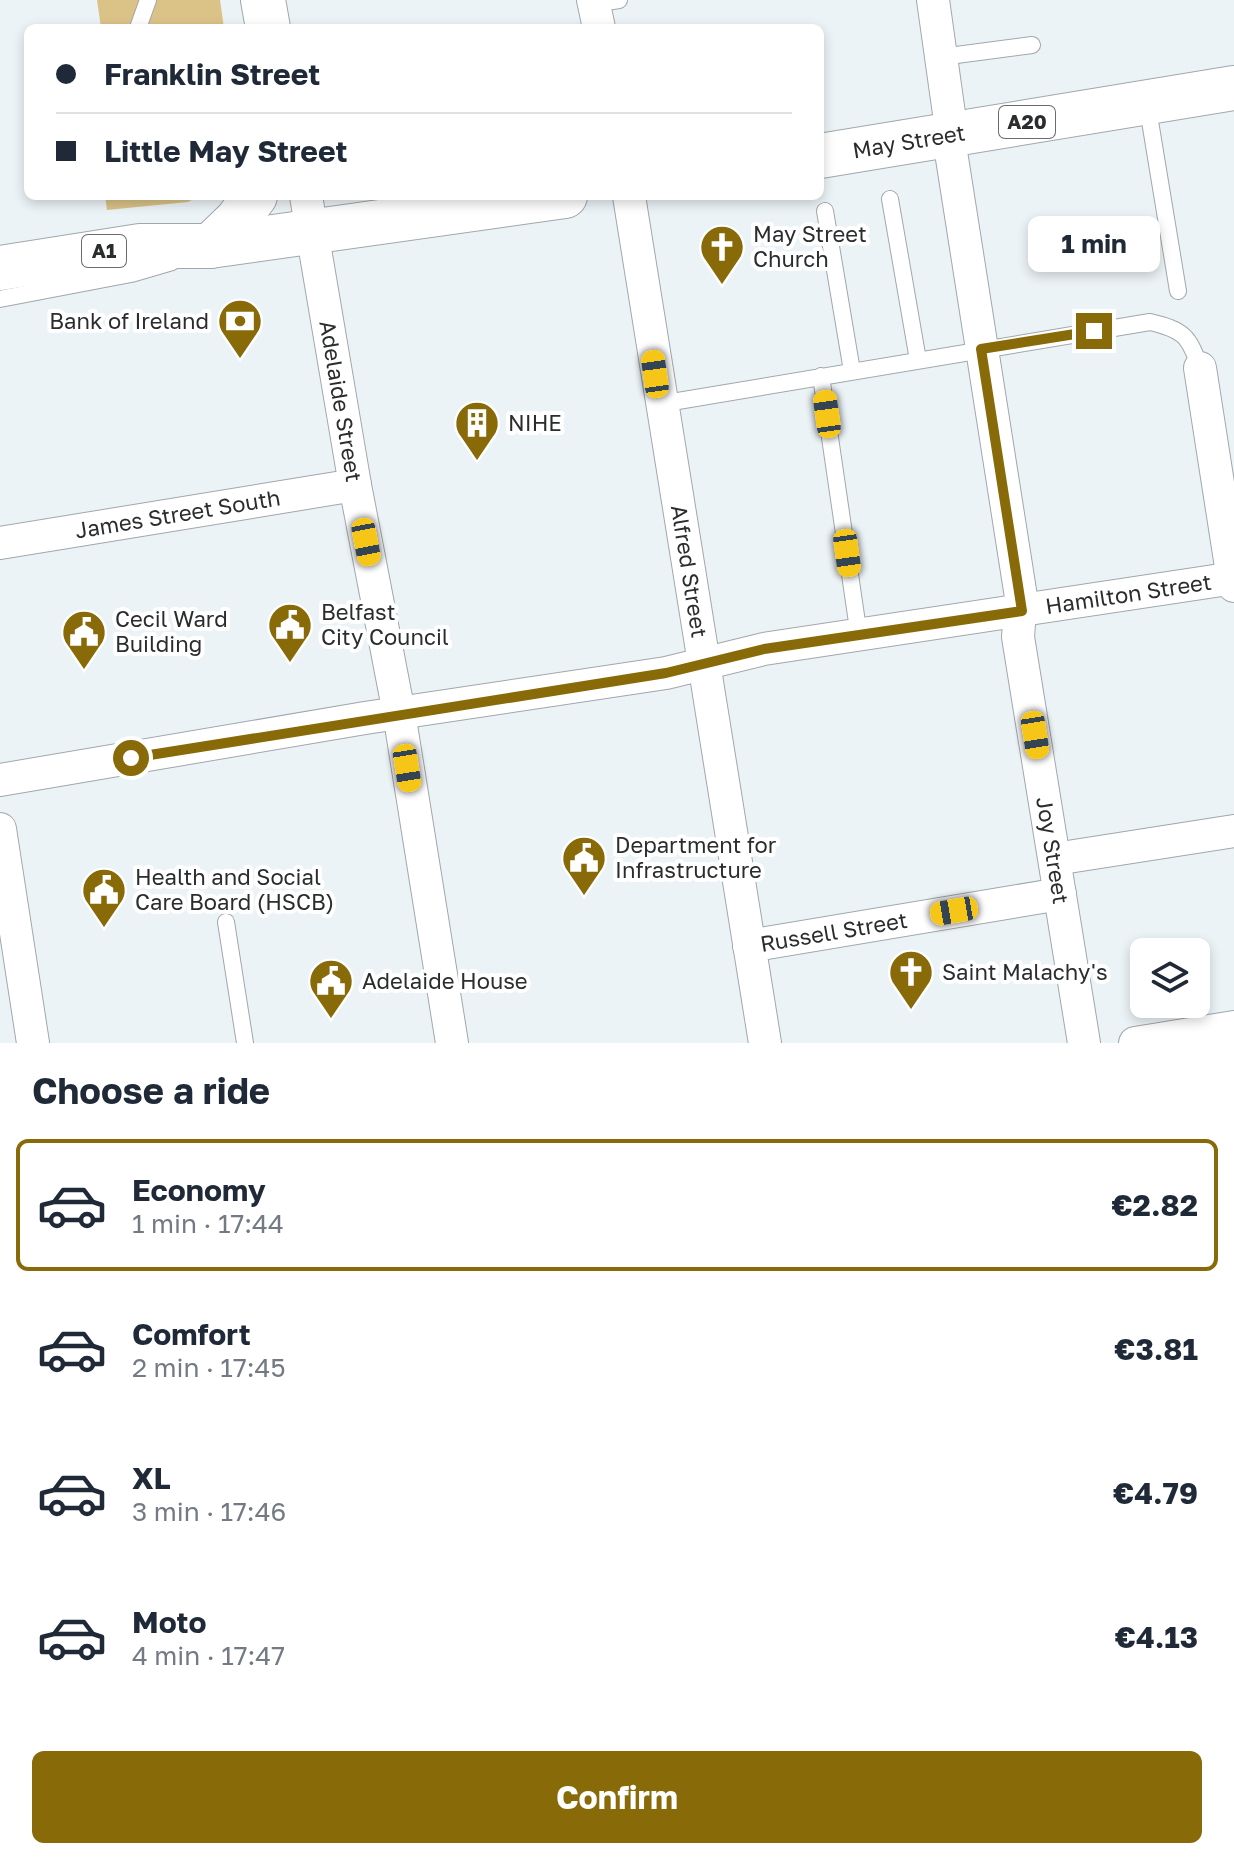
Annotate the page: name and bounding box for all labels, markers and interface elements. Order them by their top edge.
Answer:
text: Franklin Street [104,56,320,92]
road number: A20 [999,106,1055,138]
street label: May Street [850,118,967,163]
text: Little May Street [104,133,348,169]
callout: 1 min [1028,215,1160,271]
place label: May Street Church [753,220,867,272]
church icon: May Street Church [698,223,746,286]
text: 1 min [1061,228,1127,259]
road number: A1 [82,235,126,267]
bank icon: Bank of Ireland [216,297,264,360]
place label: Bank of Ireland [49,307,209,334]
route end [1076,313,1112,349]
street label: Adelaide Street [314,318,368,484]
car [640,349,670,399]
car [812,389,842,439]
building icon: NIHE [453,399,501,462]
place label: NIHE [508,409,562,436]
street label: James Street South [73,483,282,544]
street label: Alfred Street [666,503,714,640]
car [350,516,382,568]
car [832,528,862,578]
street label: Hamilton Street [1044,568,1213,619]
place label: Belfast City Council [321,598,449,650]
public building icon: Belfast City Council [266,601,314,664]
place label: Cecil Ward Building [115,605,228,657]
public building icon: Cecil Ward Building [60,608,108,671]
car [1019,709,1051,761]
route start [113,740,149,776]
car [391,742,423,794]
street label: Joy Street [1031,795,1075,906]
place label: Department for Infrastructure [615,831,777,883]
public building icon: Department for Infrastructure [560,834,608,897]
place label: Health and Social Care Board (HSCB) [135,863,334,915]
public building icon: Health and Social Care Board (HSCB) [80,866,128,929]
car [928,895,980,927]
street label: Russell Street [758,906,909,957]
map controls [1130,938,1210,1018]
button: layers [1130,938,1210,1018]
church icon: Saint Malachy's [887,948,935,1011]
public building icon: Adelaide House [307,957,355,1020]
place label: Saint Malachy's [942,958,1108,985]
place label: Adelaide House [362,967,528,994]
text: Choose a ride [32,1069,270,1112]
icon: car [36,1169,108,1241]
text: Economy [132,1172,266,1208]
text: €2.82 [1111,1187,1198,1223]
text: 1 min · 17:44 [132,1208,284,1239]
icon: car [36,1313,108,1385]
text: Comfort [132,1316,251,1352]
text: €3.81 [1114,1331,1198,1367]
text: 2 min · 17:45 [132,1352,285,1383]
icon: car [36,1457,108,1529]
text: XL [132,1460,171,1496]
text: €4.79 [1113,1475,1198,1511]
text: 3 min · 17:46 [132,1496,286,1527]
icon: car [36,1601,108,1673]
text: Moto [132,1604,207,1640]
text: €4.13 [1115,1619,1198,1655]
text: 4 min · 17:47 [132,1640,285,1671]
button: Confirm [32,1751,1202,1843]

